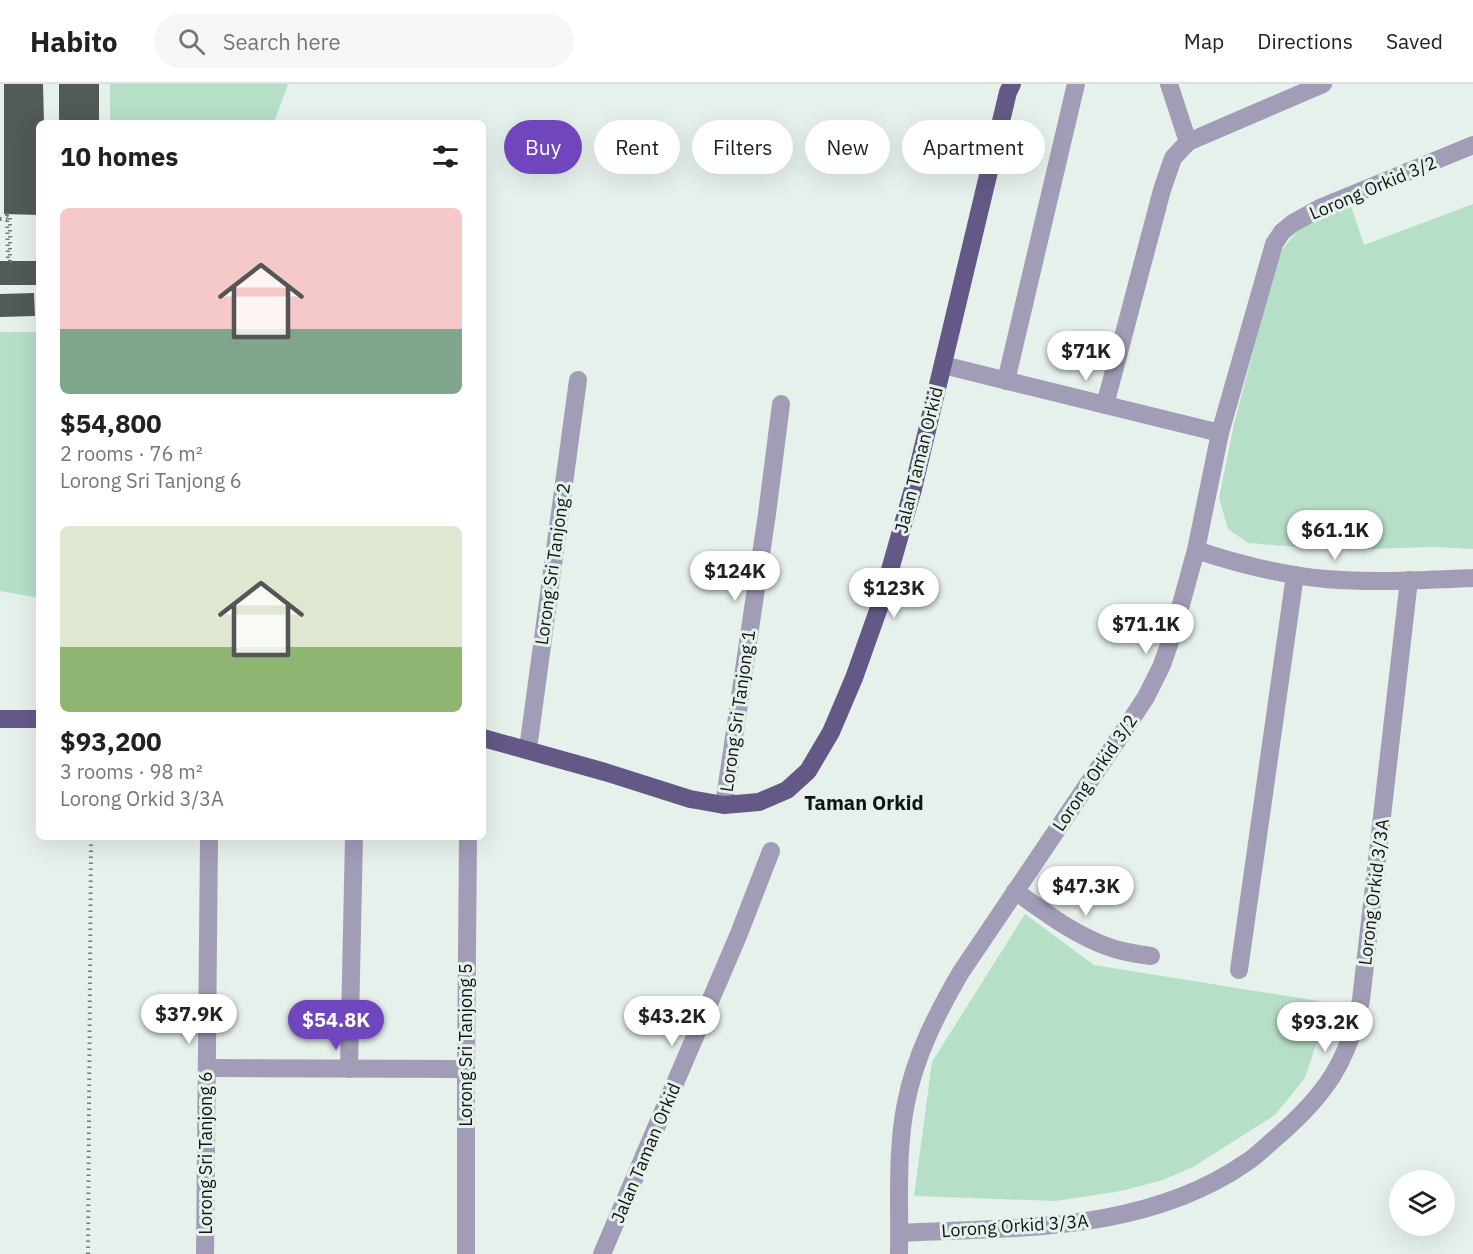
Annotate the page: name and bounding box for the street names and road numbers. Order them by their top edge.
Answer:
street label: Lorong Orkid 3/2 [1306,150,1440,225]
street label: Jalan Taman Orkid [889,384,948,535]
street label: Lorong Sri Tanjong 2 [530,481,575,647]
street label: Lorong Sri Tanjong 1 [715,628,760,794]
street label: Lorong Orkid 3/2 [1047,710,1142,836]
street label: Lorong Orkid 3/3A [1353,817,1394,967]
street label: Lorong Sri Tanjong 5 [454,963,477,1127]
street label: Lorong Sri Tanjong 6 [194,1071,217,1235]
street label: Jalan Taman Orkid [606,1079,685,1226]
street label: Lorong Orkid 3/3A [941,1209,1090,1242]

